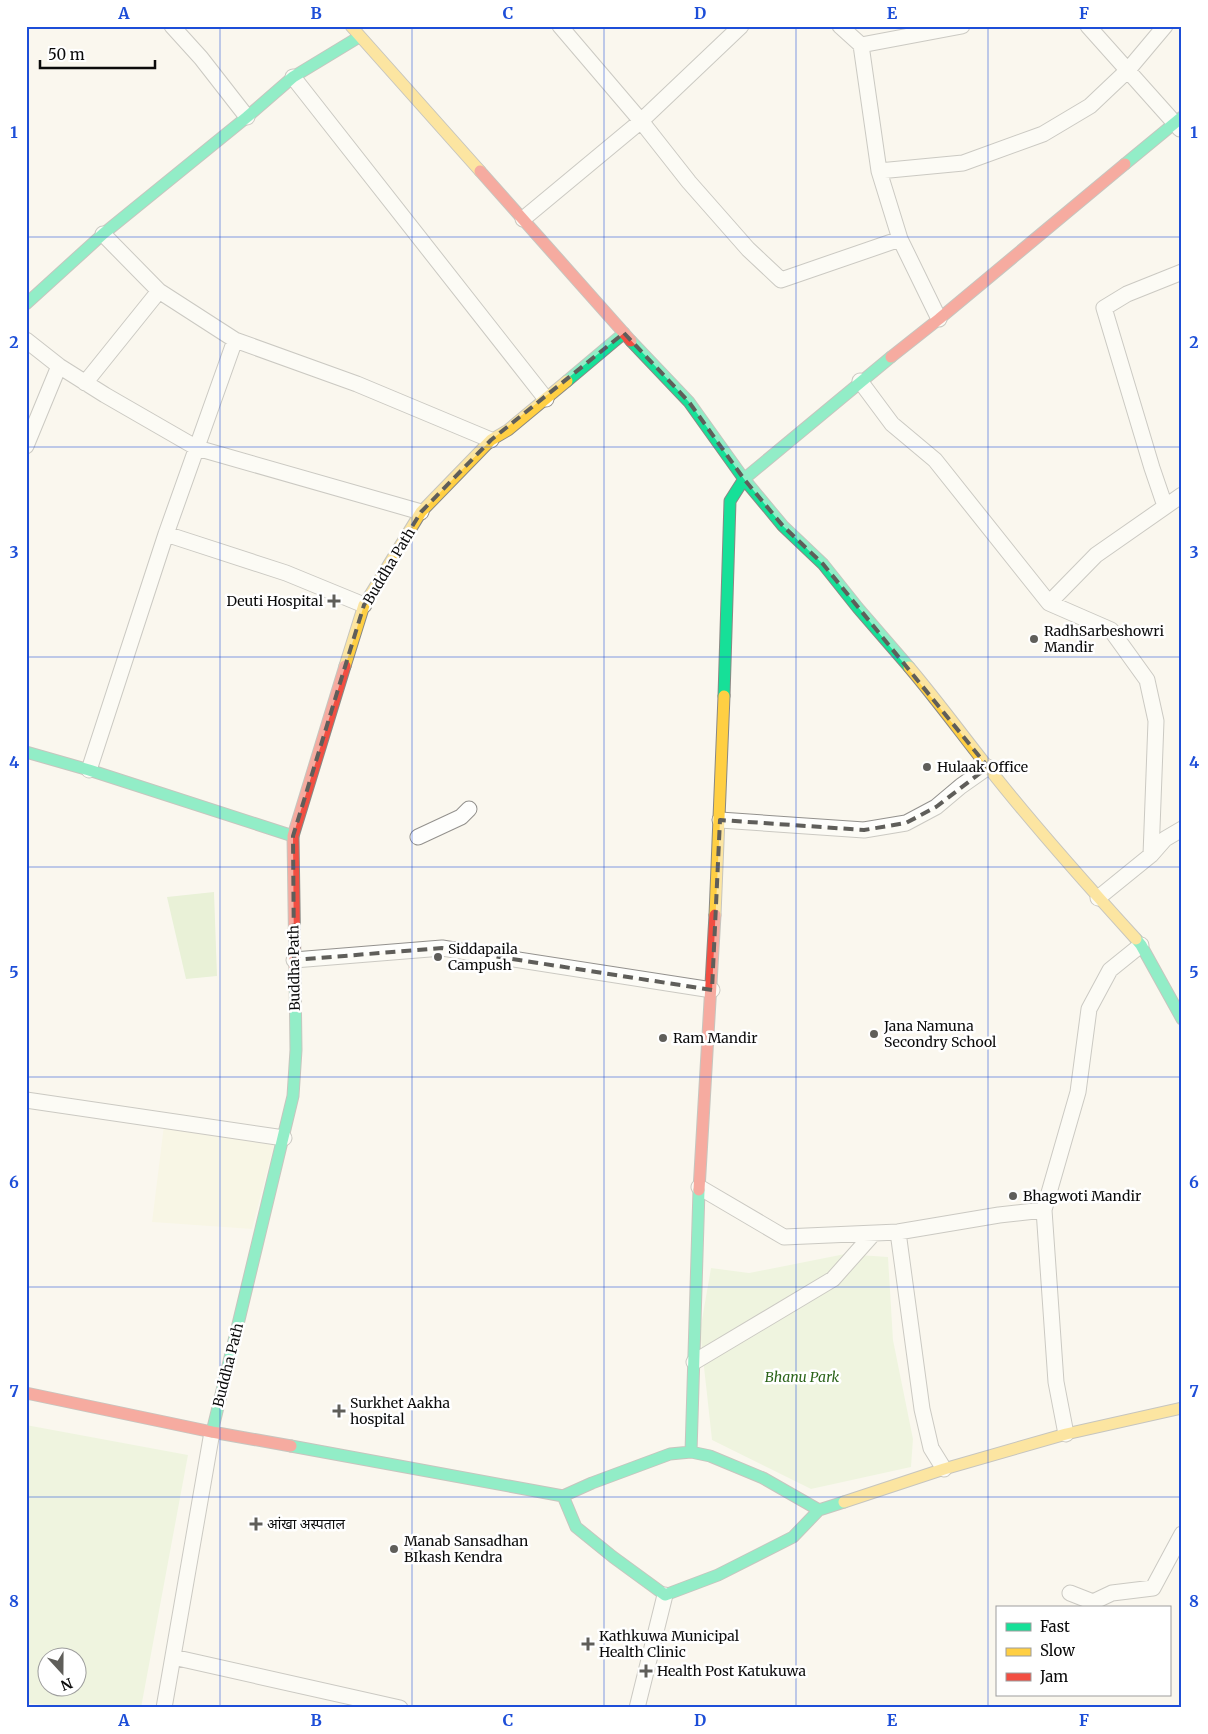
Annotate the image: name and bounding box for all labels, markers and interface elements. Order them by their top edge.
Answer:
text: A [117,3,130,23]
text: B [310,3,322,23]
text: C [503,3,513,23]
text: D [694,3,706,23]
text: E [887,3,898,23]
text: F [1079,3,1089,23]
scale bar [40,38,155,70]
text: 50 m [48,45,85,64]
text: 1 [10,122,18,142]
text: 1 [1190,122,1198,142]
text: 2 [9,332,19,352]
text: 2 [1189,332,1199,352]
street label: Buddha Path [359,525,419,607]
text: 3 [9,542,19,562]
text: 3 [1189,542,1199,562]
place label: Deuti Hospital [226,592,324,610]
marker: Deuti Hospital [327,594,341,608]
place label: RadhSarbeshowri Mandir [1044,622,1165,656]
marker: RadhSarbeshowri Mandir [1028,633,1040,645]
text: 4 [9,752,19,772]
text: 4 [1189,752,1199,772]
place label: Hulaak Office [937,758,1028,776]
marker: Hulaak Office [921,761,933,773]
street label: Buddha Path [284,925,304,1011]
place label: Siddapaila Campush [448,940,518,974]
marker: Siddapaila Campush [432,951,444,963]
text: 5 [9,962,19,982]
text: 5 [1189,962,1199,982]
place label: Jana Namuna Secondry School [883,1017,997,1051]
marker: Jana Namuna Secondry School [868,1028,880,1040]
place label: Ram Mandir [673,1029,757,1047]
marker: Ram Mandir [657,1032,669,1044]
text: 6 [9,1172,19,1192]
text: 6 [1189,1172,1199,1192]
place label: Bhagwoti Mandir [1023,1187,1141,1205]
marker: Bhagwoti Mandir [1007,1190,1019,1202]
street label: Buddha Path [209,1321,247,1409]
park label: Bhanu Park [765,1368,840,1386]
text: 7 [9,1381,19,1401]
text: 7 [1189,1381,1199,1401]
place label: Surkhet Aakha hospital [350,1394,450,1428]
marker: Surkhet Aakha hospital [332,1404,346,1418]
place label: आंखा अस्पताल [267,1515,345,1533]
marker: आंखा अस्पताल [249,1517,263,1531]
place label: Manab Sansadhan BIkash Kendra [404,1532,528,1566]
marker: Manab Sansadhan BIkash Kendra [388,1543,400,1555]
text: 8 [9,1591,19,1611]
text: 8 [1189,1591,1199,1611]
legend [996,1606,1170,1696]
text: Fast [1040,1617,1070,1636]
place label: Kathkuwa Municipal Health Clinic [599,1627,740,1661]
marker: Kathkuwa Municipal Health Clinic [581,1637,595,1651]
text: Slow [1040,1641,1075,1660]
north arrow [38,1646,88,1696]
place label: Health Post Katukuwa [657,1662,806,1680]
marker: Health Post Katukuwa [639,1664,653,1678]
text: Jam [1039,1667,1068,1686]
text: N [58,1674,75,1695]
text: A [117,1710,130,1730]
text: B [310,1710,322,1730]
text: C [503,1710,513,1730]
text: D [694,1710,706,1730]
text: E [887,1710,898,1730]
text: F [1079,1710,1089,1730]

